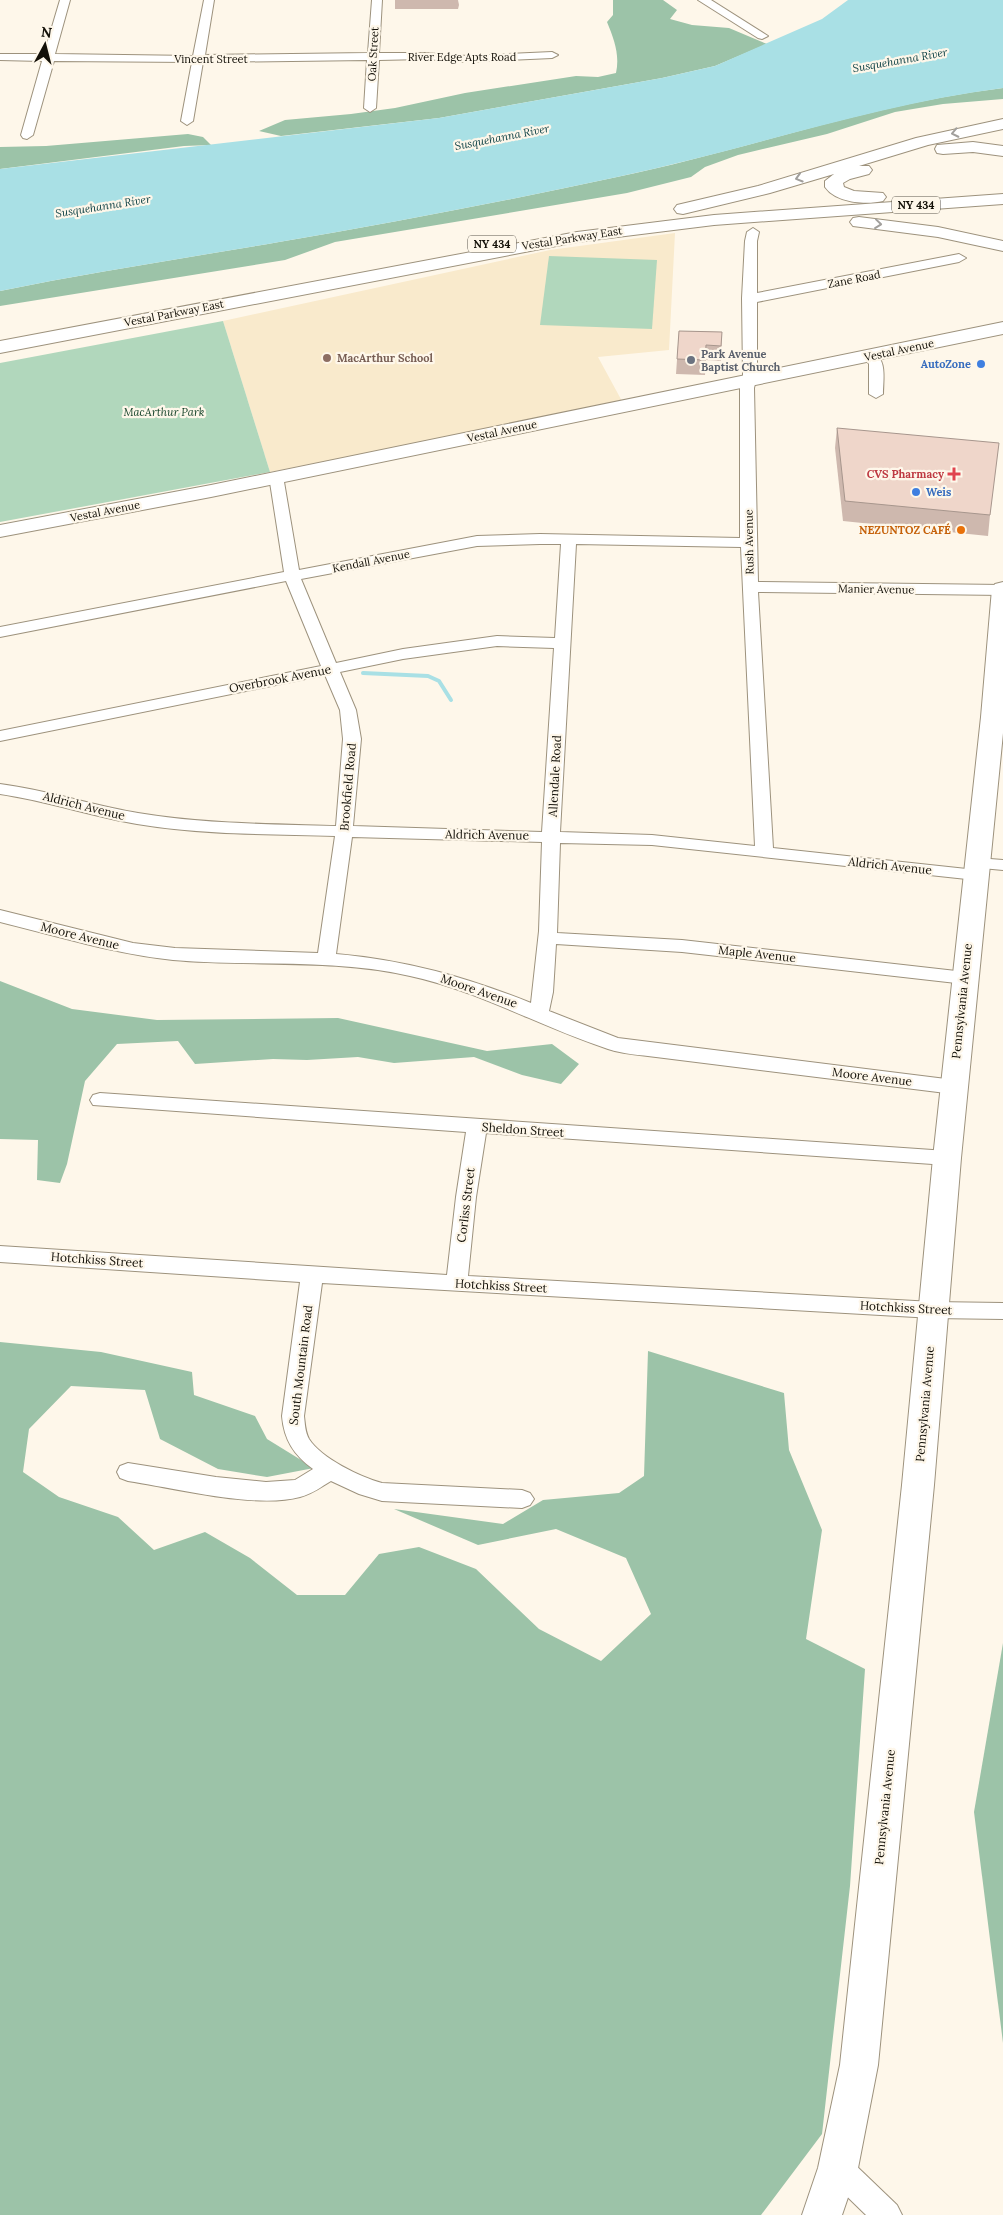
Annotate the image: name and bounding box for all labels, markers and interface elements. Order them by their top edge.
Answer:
north arrow [20,20,70,70]
text: N [40,23,53,42]
street label: Oak Street [365,26,381,82]
water label: Susquehanna River [851,45,950,75]
street label: River Edge Apts Road [408,50,517,64]
street label: Vincent Street [173,52,248,66]
water label: Susquehanna River [453,121,552,153]
one-way arrow [951,127,960,138]
one-way arrow [795,172,804,182]
water label: Susquehanna River [54,191,153,220]
road number: NY 434 [892,196,940,214]
one-way arrow [875,218,883,229]
street label: Vestal Parkway East [520,223,624,253]
road number: NY 434 [468,235,516,252]
street label: Zane Road [826,267,882,291]
street label: Vestal Parkway East [122,296,226,330]
street label: Vestal Avenue [862,336,935,364]
place label: Park Avenue Baptist Church [701,347,781,374]
place label: MacArthur School [337,351,433,365]
marker: MacArthur School [321,352,333,364]
marker: Park Avenue Baptist Church [685,354,697,366]
place label: AutoZone [921,357,971,371]
marker: AutoZone [975,358,987,370]
park label: MacArthur Park [124,405,205,419]
street label: Vestal Avenue [465,417,538,445]
place label: CVS Pharmacy [867,467,945,481]
marker: CVS Pharmacy [948,468,960,480]
place label: Weis [926,485,951,499]
marker: Weis [910,486,922,498]
street label: Vestal Avenue [68,497,141,525]
street label: Rush Avenue [741,509,757,575]
place label: NEZUNTOZ CAFÉ [859,523,951,537]
marker: NEZUNTOZ CAFÉ [955,524,967,536]
street label: Kendall Avenue [331,547,411,575]
street label: Manier Avenue [838,581,914,597]
street label: Overbrook Avenue [228,661,333,696]
street label: Allendale Road [545,735,564,818]
street label: Brookfield Road [336,742,359,832]
street label: Aldrich Avenue [41,788,127,823]
street label: Aldrich Avenue [444,826,530,843]
street label: Aldrich Avenue [847,854,933,877]
street label: Moore Avenue [39,919,121,953]
street label: Maple Avenue [717,942,797,965]
street label: Pennsylvania Avenue [948,942,975,1059]
street label: Moore Avenue [439,970,520,1011]
street label: Moore Avenue [831,1064,913,1089]
street label: Sheldon Street [481,1119,565,1140]
street label: Corliss Street [453,1166,478,1243]
street label: Hotchkiss Street [50,1249,144,1270]
street label: Hotchkiss Street [454,1276,548,1295]
street label: Hotchkiss Street [859,1298,953,1317]
street label: South Mountain Road [286,1304,315,1426]
street label: Pennsylvania Avenue [912,1345,937,1462]
street label: Pennsylvania Avenue [871,1748,898,1865]

